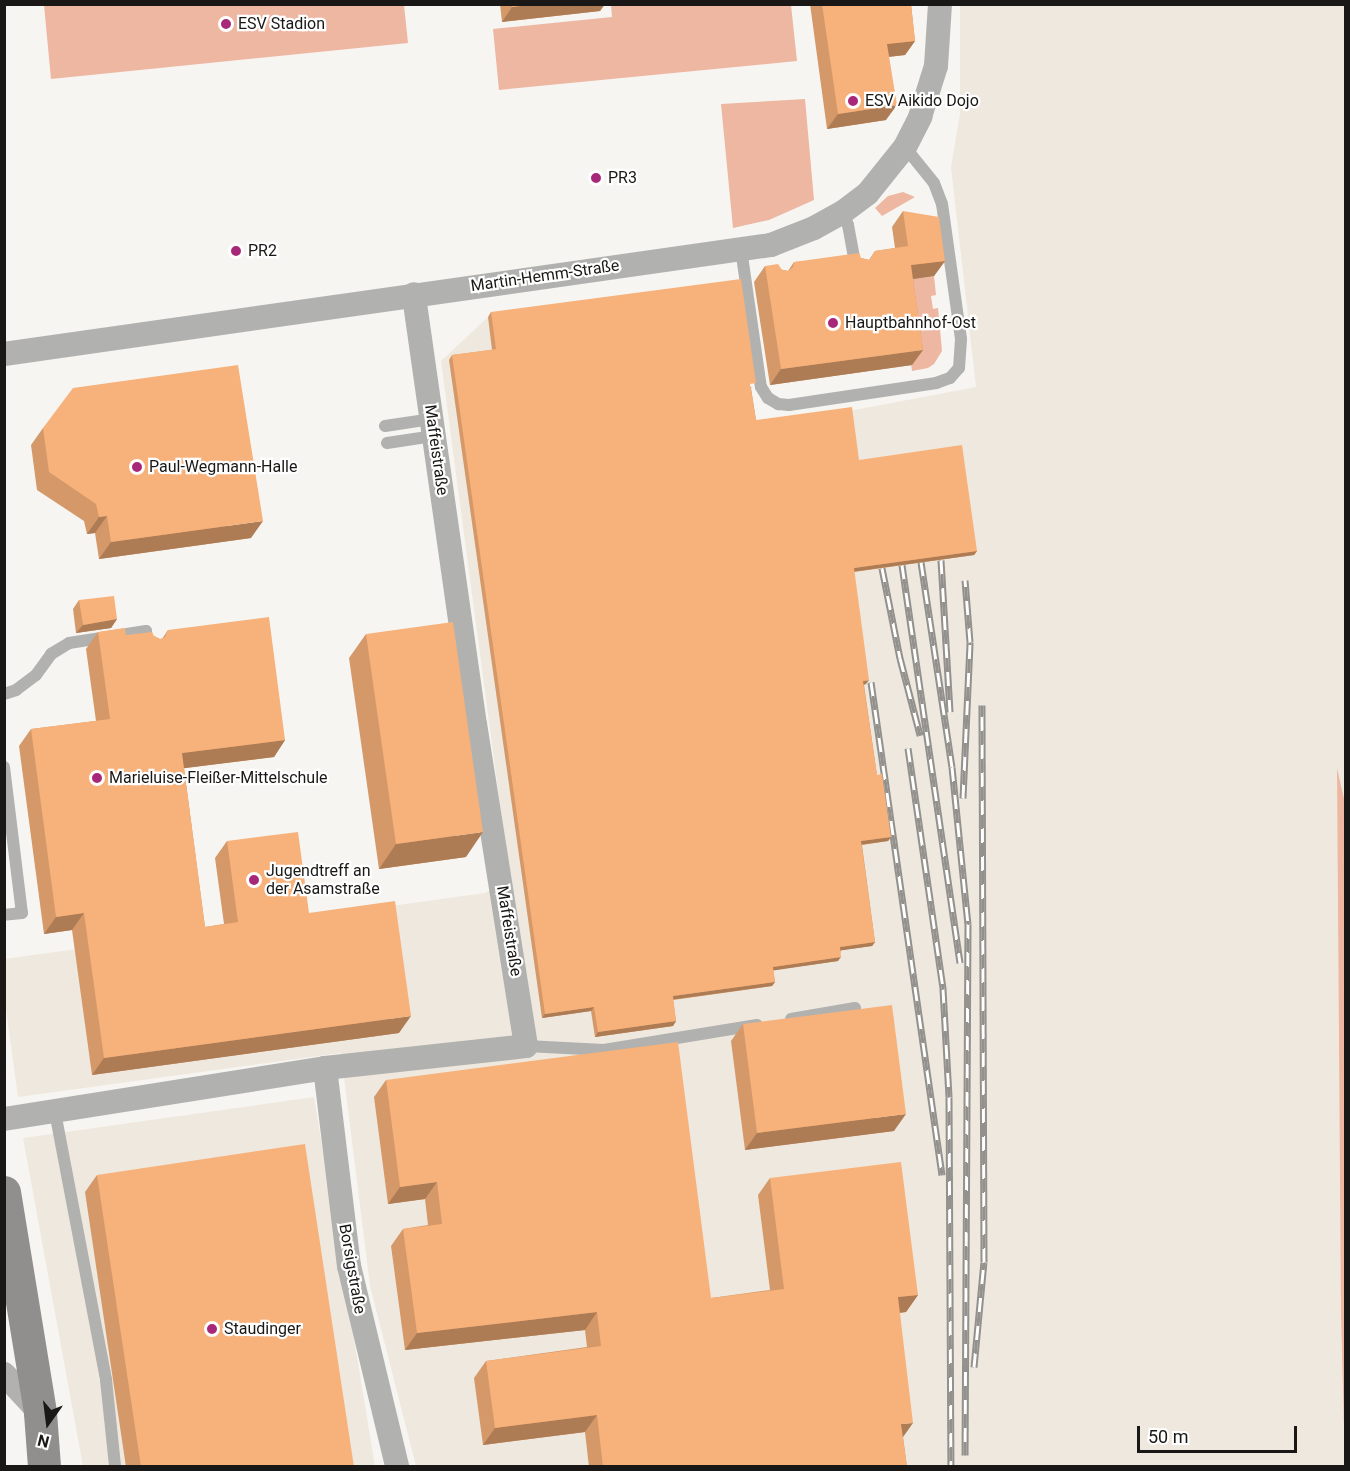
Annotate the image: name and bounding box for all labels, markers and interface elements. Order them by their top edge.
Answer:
place label: ESV Stadion [238,14,325,34]
marker: ESV Stadion [219,17,233,31]
place label: ESV Aikido Dojo [865,91,979,111]
marker: ESV Aikido Dojo [846,94,860,108]
place label: PR3 [608,168,637,188]
marker: PR3 [589,171,603,185]
place label: PR2 [248,241,277,261]
marker: PR2 [229,244,243,258]
street label: Martin-Hemm-Straße [469,256,621,296]
place label: Hauptbahnhof-Ost [845,313,976,333]
marker: Hauptbahnhof-Ost [826,316,840,330]
street label: Maffeistraße [420,403,452,497]
place label: Paul-Wegmann-Halle [149,457,297,477]
marker: Paul-Wegmann-Halle [130,460,144,474]
place label: Marieluise-Fleißer-Mittelschule [109,768,328,788]
marker: Marieluise-Fleißer-Mittelschule [90,771,104,785]
place label: Jugendtreff an der Asamstraße [266,861,380,899]
marker: Jugendtreff an der Asamstraße [247,873,261,887]
street label: Maffeistraße [492,884,526,978]
street label: Borsigstraße [335,1223,369,1315]
place label: Staudinger [224,1319,301,1339]
marker: Staudinger [205,1322,219,1336]
north arrow [18,1393,78,1453]
scale bar [1140,1414,1300,1452]
text: 50 m [1148,1426,1188,1447]
text: N [36,1430,51,1452]

